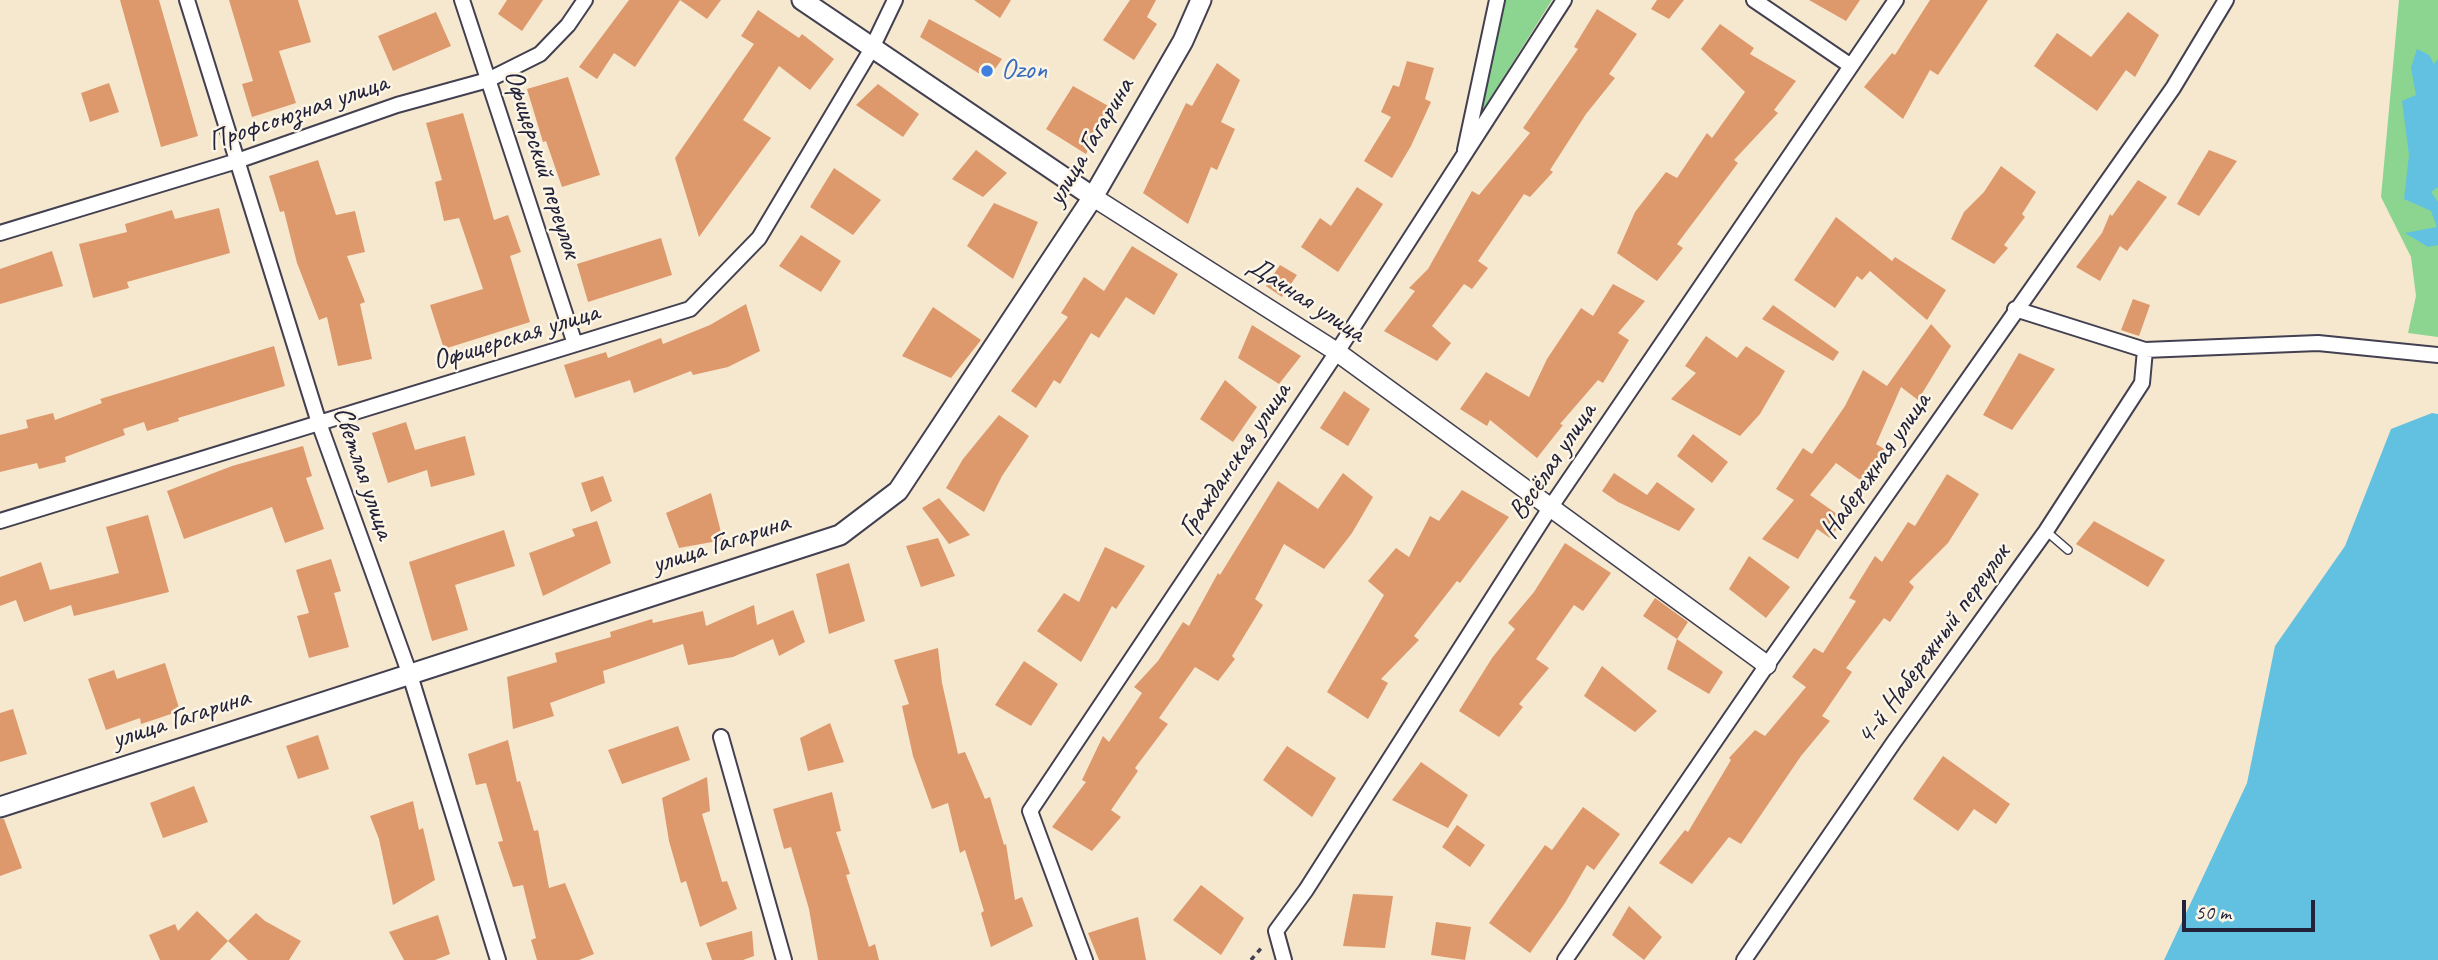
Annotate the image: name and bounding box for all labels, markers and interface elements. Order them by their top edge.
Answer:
place label: Ozon [1001,54,1047,88]
marker: Ozon [979,63,995,79]
street label: Профсоюзная улица [204,66,392,160]
street label: Офицерский переулок [496,66,588,262]
street label: улица Гагарина [1040,72,1142,212]
street label: Дачная улица [1241,249,1371,351]
street label: Офицерская улица [429,296,603,378]
street label: Гражданская улица [1171,377,1299,543]
street label: Набережная улица [1813,386,1939,546]
street label: Весёлая улица [1502,397,1604,527]
street label: Светлая улица [325,402,401,544]
street label: улица Гагарина [648,506,794,582]
street label: 4-й Набережный переулок [1850,538,2018,752]
street label: улица Гагарина [108,681,254,757]
scale bar [2186,886,2319,930]
text: 50 m [2195,899,2231,925]

